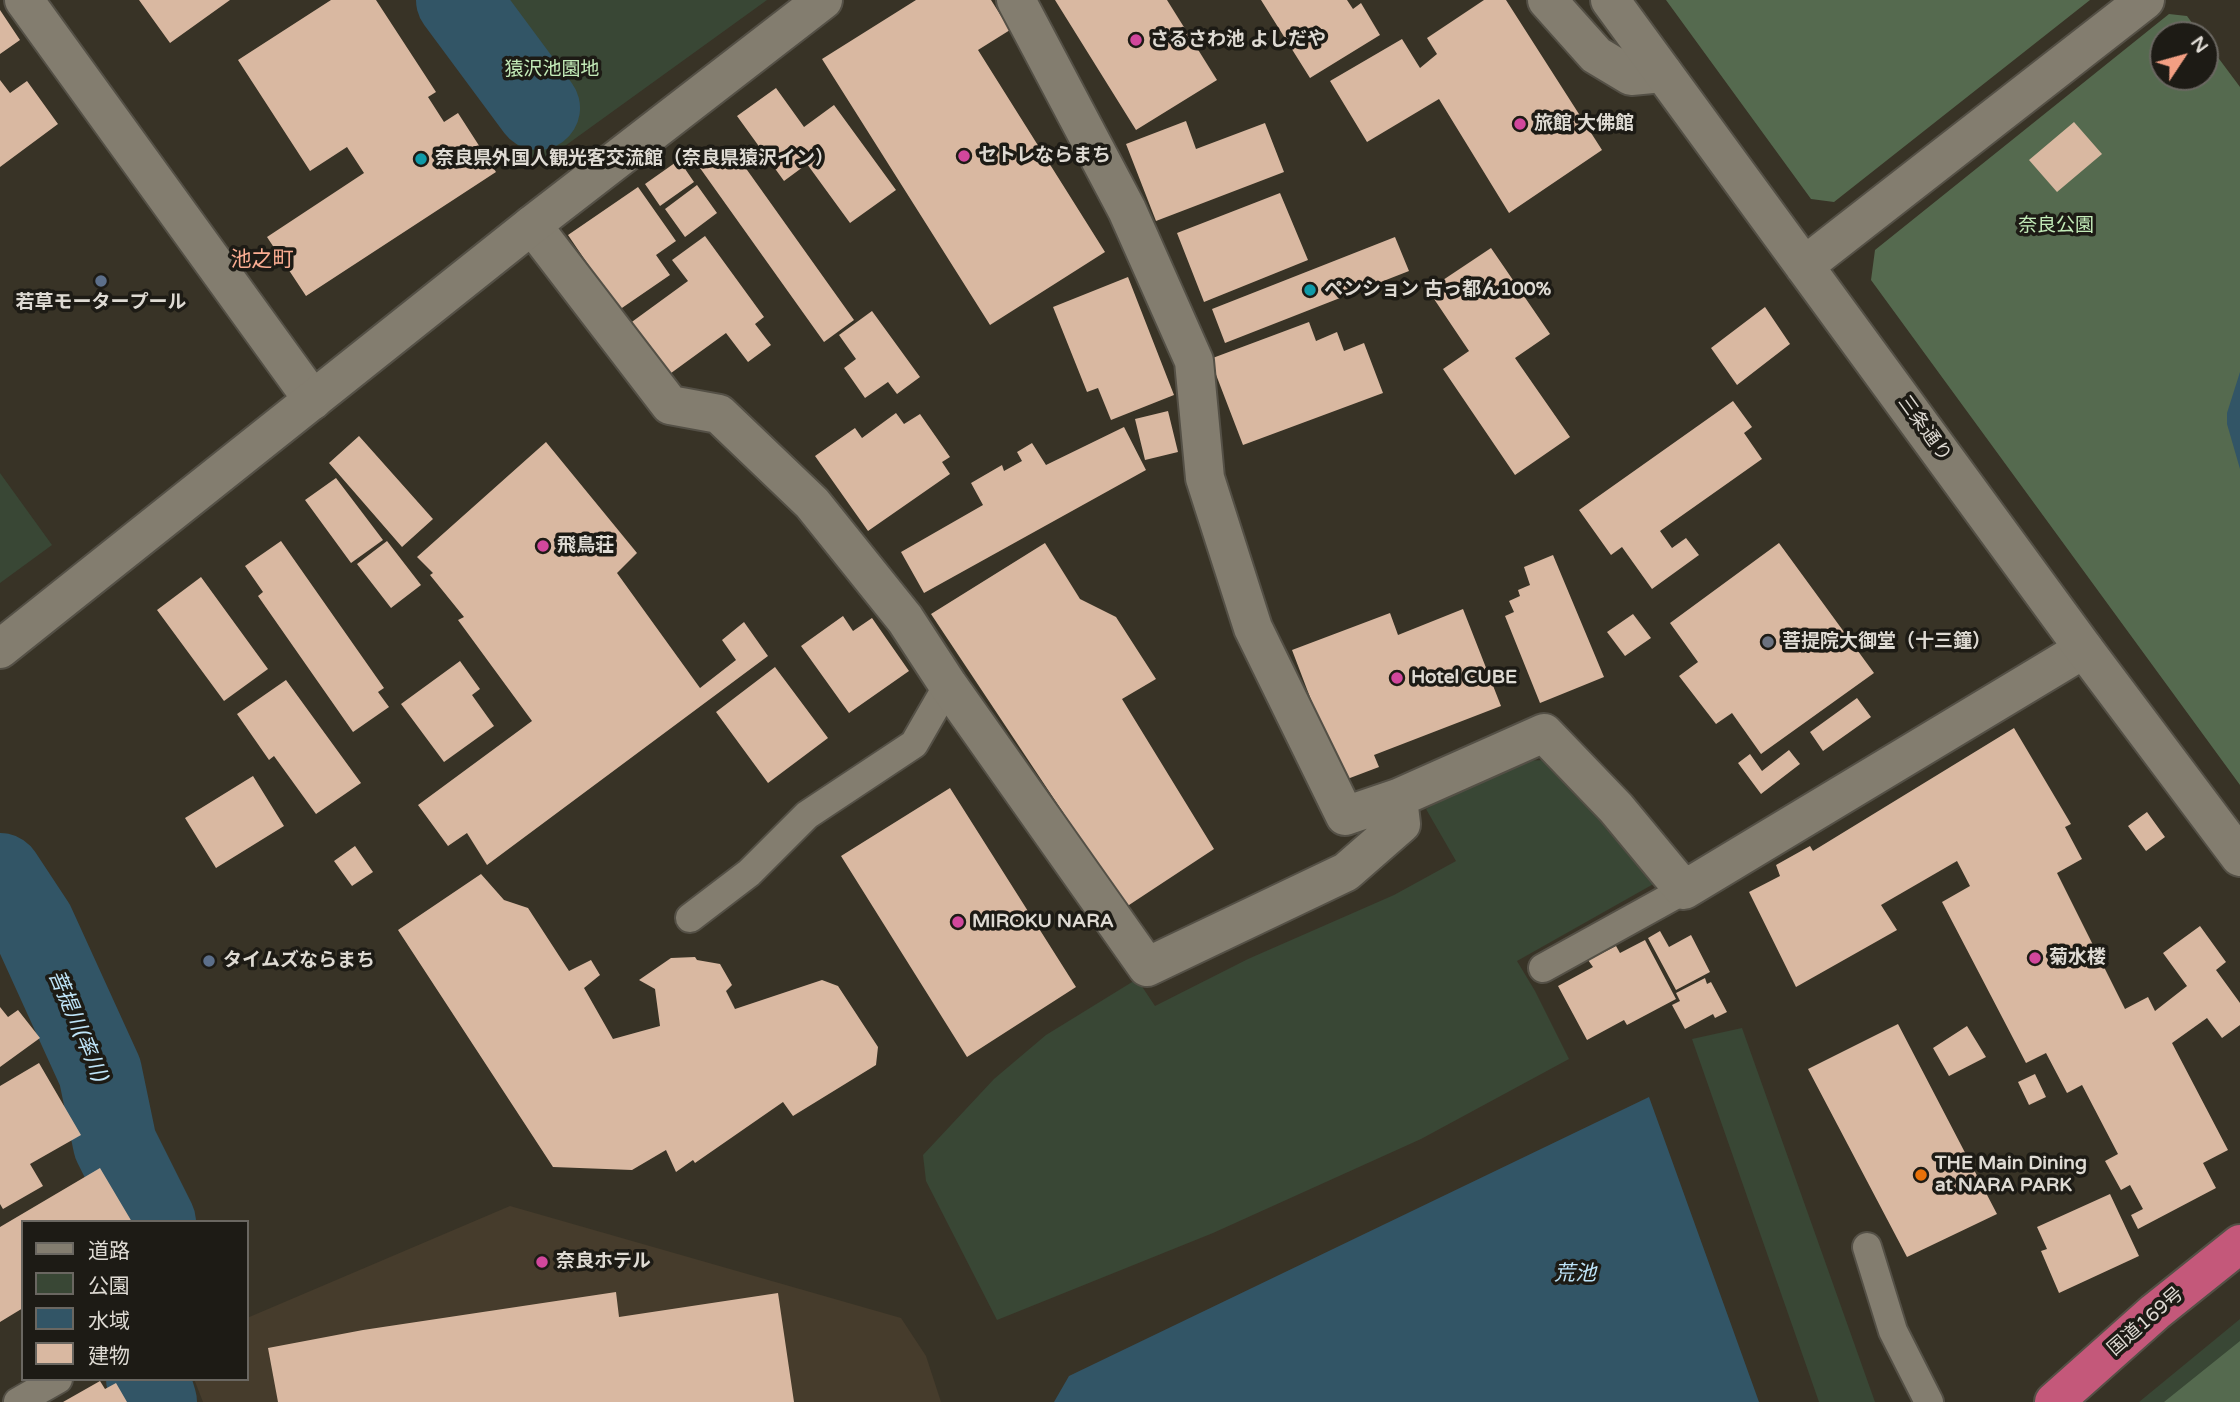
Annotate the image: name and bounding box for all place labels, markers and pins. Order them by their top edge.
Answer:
place label: さるさわ池 よしだや [1150,29,1326,51]
marker: さるさわ池 よしだや [1128,32,1144,48]
place label: 旅館 大佛館 [1534,113,1634,135]
marker: 旅館 大佛館 [1512,116,1528,132]
place label: セトレならまち [978,145,1111,167]
place label: 奈良県外国人観光客交流館（奈良県猿沢イン） [435,148,834,170]
marker: セトレならまち [956,148,972,164]
marker: 奈良県外国人観光客交流館（奈良県猿沢イン） [413,151,429,167]
marker: 若草モータープール [93,273,109,289]
place label: ペンション 古っ都ん100% [1324,279,1551,301]
marker: ペンション 古っ都ん100% [1302,282,1318,298]
place label: 若草モータープール [16,292,186,314]
place label: 飛鳥荘 [557,535,614,557]
marker: 飛鳥荘 [535,538,551,554]
place label: 菩提院大御堂（十三鐘） [1782,631,1991,653]
marker: 菩提院大御堂（十三鐘） [1760,634,1776,650]
place label: Hotel CUBE [1411,667,1517,689]
marker: Hotel CUBE [1389,670,1405,686]
place label: MIROKU NARA [972,911,1114,933]
marker: MIROKU NARA [950,914,966,930]
place label: 菊水楼 [2049,947,2106,969]
place label: タイムズならまち [223,950,375,972]
marker: 菊水楼 [2027,950,2043,966]
marker: タイムズならまち [201,953,217,969]
place label: THE Main Dining at NARA PARK [1935,1153,2087,1197]
marker: THE Main Dining at NARA PARK [1913,1167,1929,1183]
place label: 奈良ホテル [556,1251,651,1273]
marker: 奈良ホテル [534,1254,550,1270]

